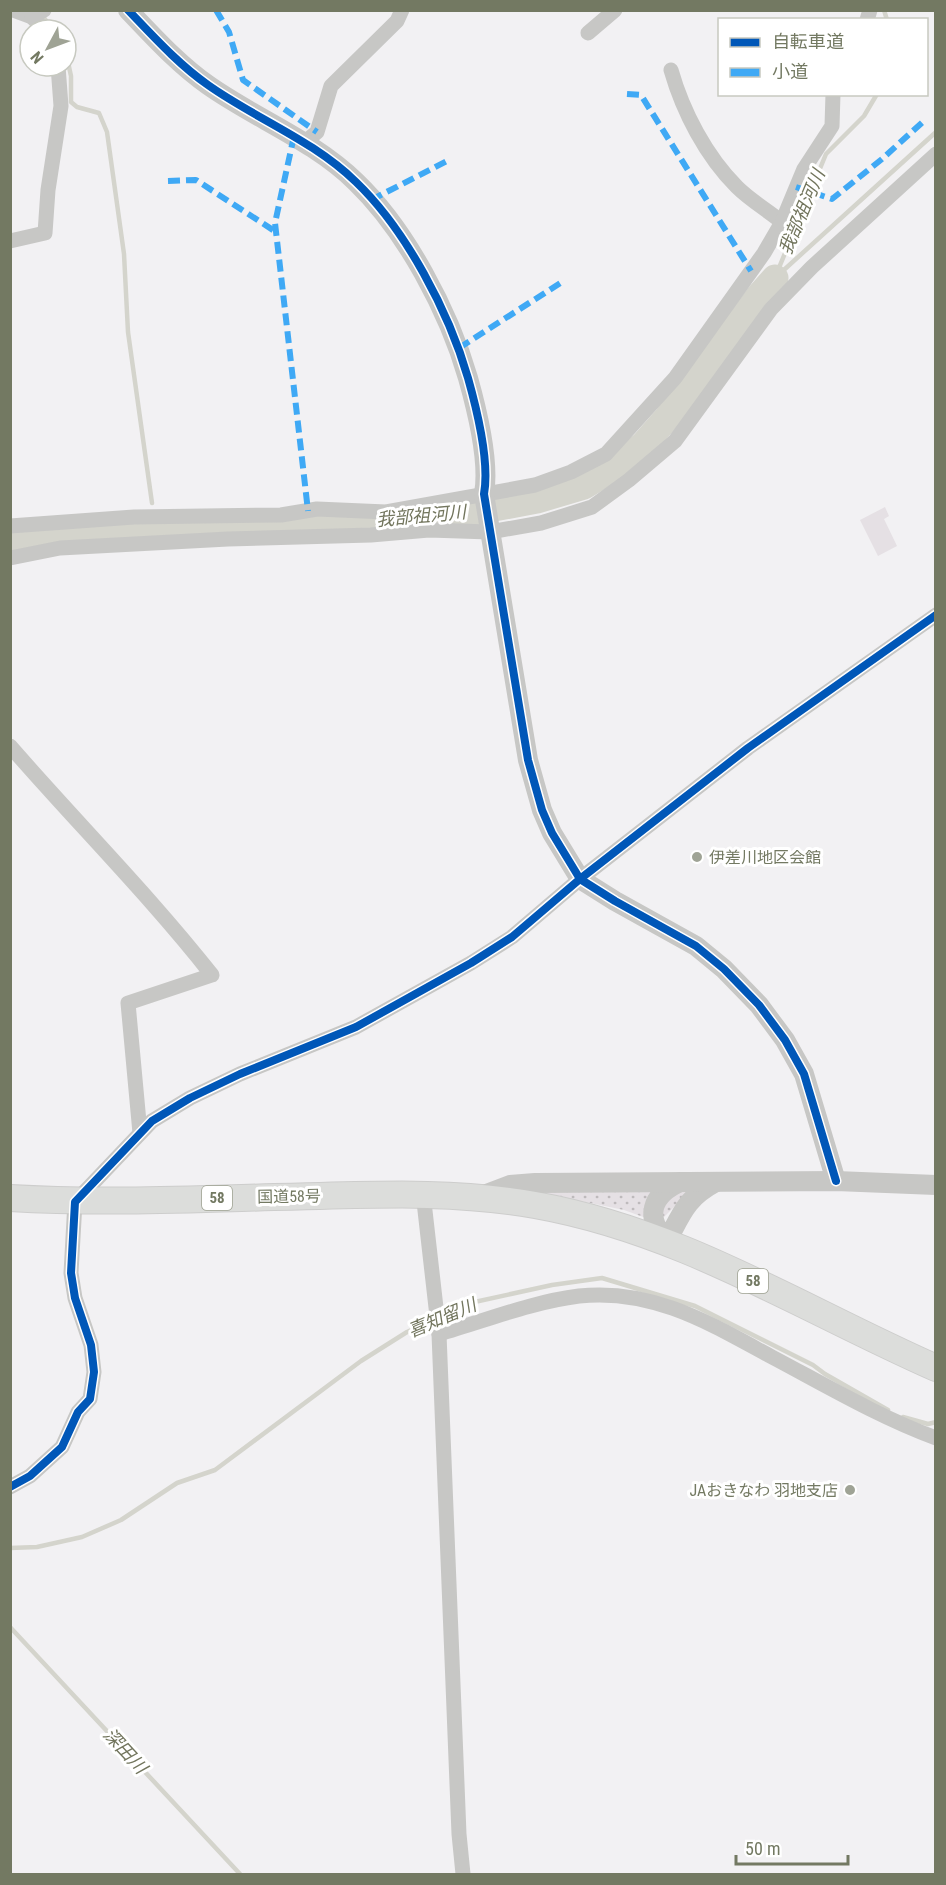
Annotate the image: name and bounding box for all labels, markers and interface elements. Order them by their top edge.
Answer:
north arrow [18,18,78,78]
legend [718,18,928,96]
text: 自転車道 [772,31,844,52]
text: N [27,48,47,67]
text: 小道 [772,61,808,82]
water label: 我部祖河川 [774,164,830,257]
water label: 我部祖河川 [375,501,469,530]
place label: 伊差川地区会館 [709,848,821,867]
marker: 伊差川地区会館 [690,850,704,864]
road number: 58 [202,1186,232,1210]
street label: 国道58号 [257,1186,321,1207]
road number: 58 [738,1269,768,1293]
water label: 喜知留川 [405,1293,481,1341]
place label: JAおきなわ 羽地支店 [690,1481,838,1500]
marker: JAおきなわ 羽地支店 [843,1483,857,1497]
water label: 深田川 [99,1724,153,1779]
scale bar [736,1828,848,1866]
text: 50 m [745,1838,780,1859]

